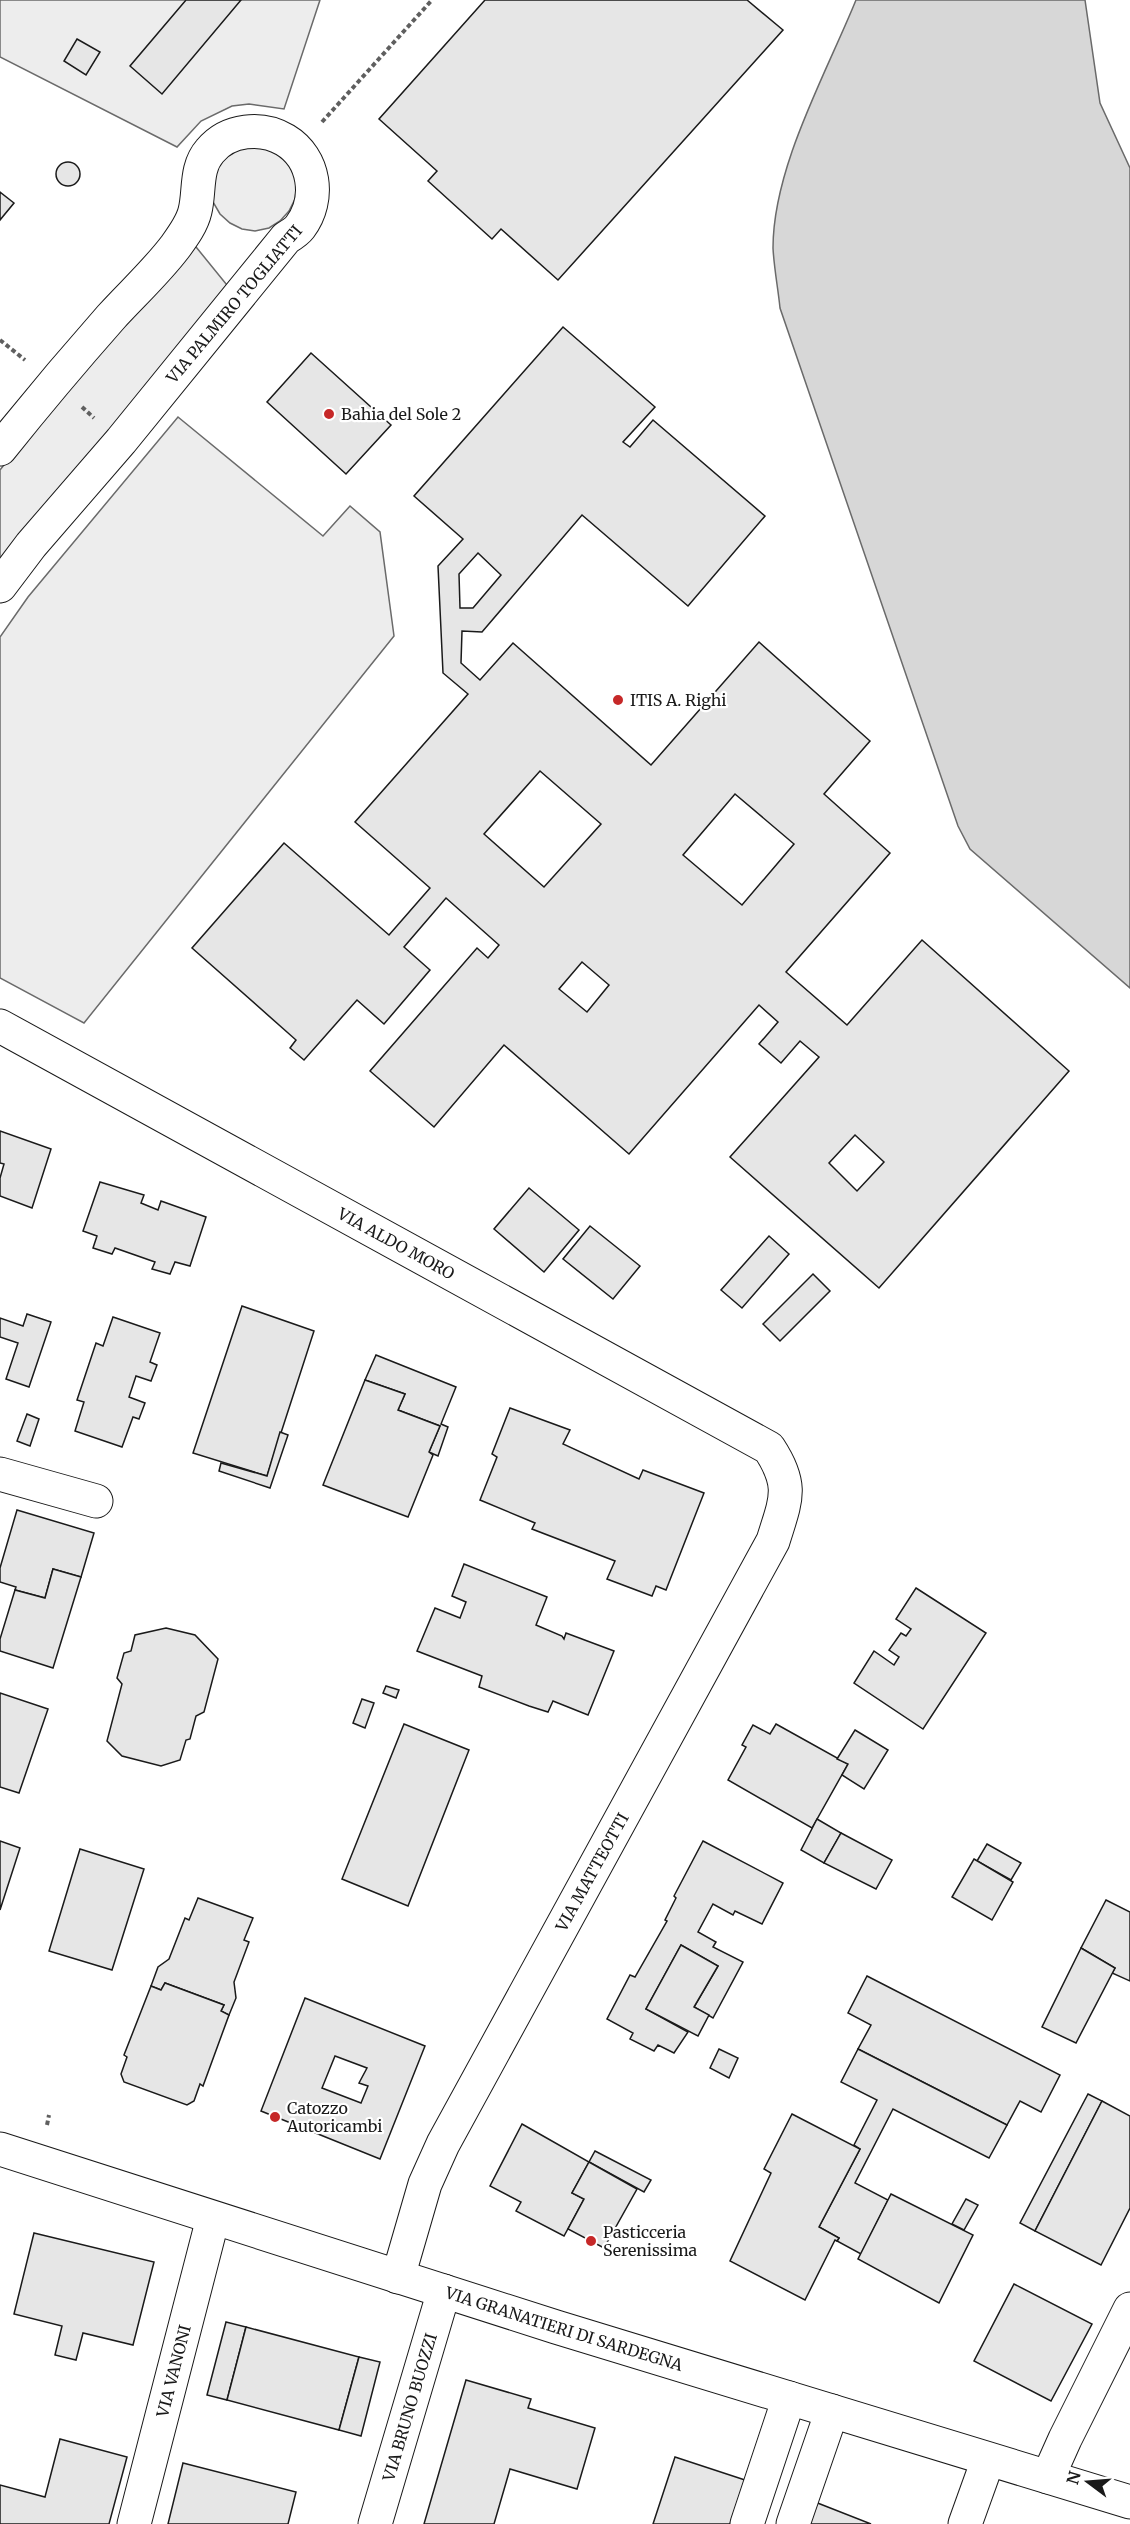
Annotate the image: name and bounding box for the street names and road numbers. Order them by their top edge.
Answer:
street label: VIA PALMIRO TOGLIATTI [161,221,306,388]
street label: VIA ALDO MORO [333,1203,459,1284]
street label: VIA MATTEOTTI [551,1809,633,1936]
street label: VIA GRANATIERI DI SARDEGNA [442,2282,686,2375]
street label: VIA VANONI [152,2323,195,2420]
street label: VIA BRUNO BUOZZI [378,2331,441,2484]

